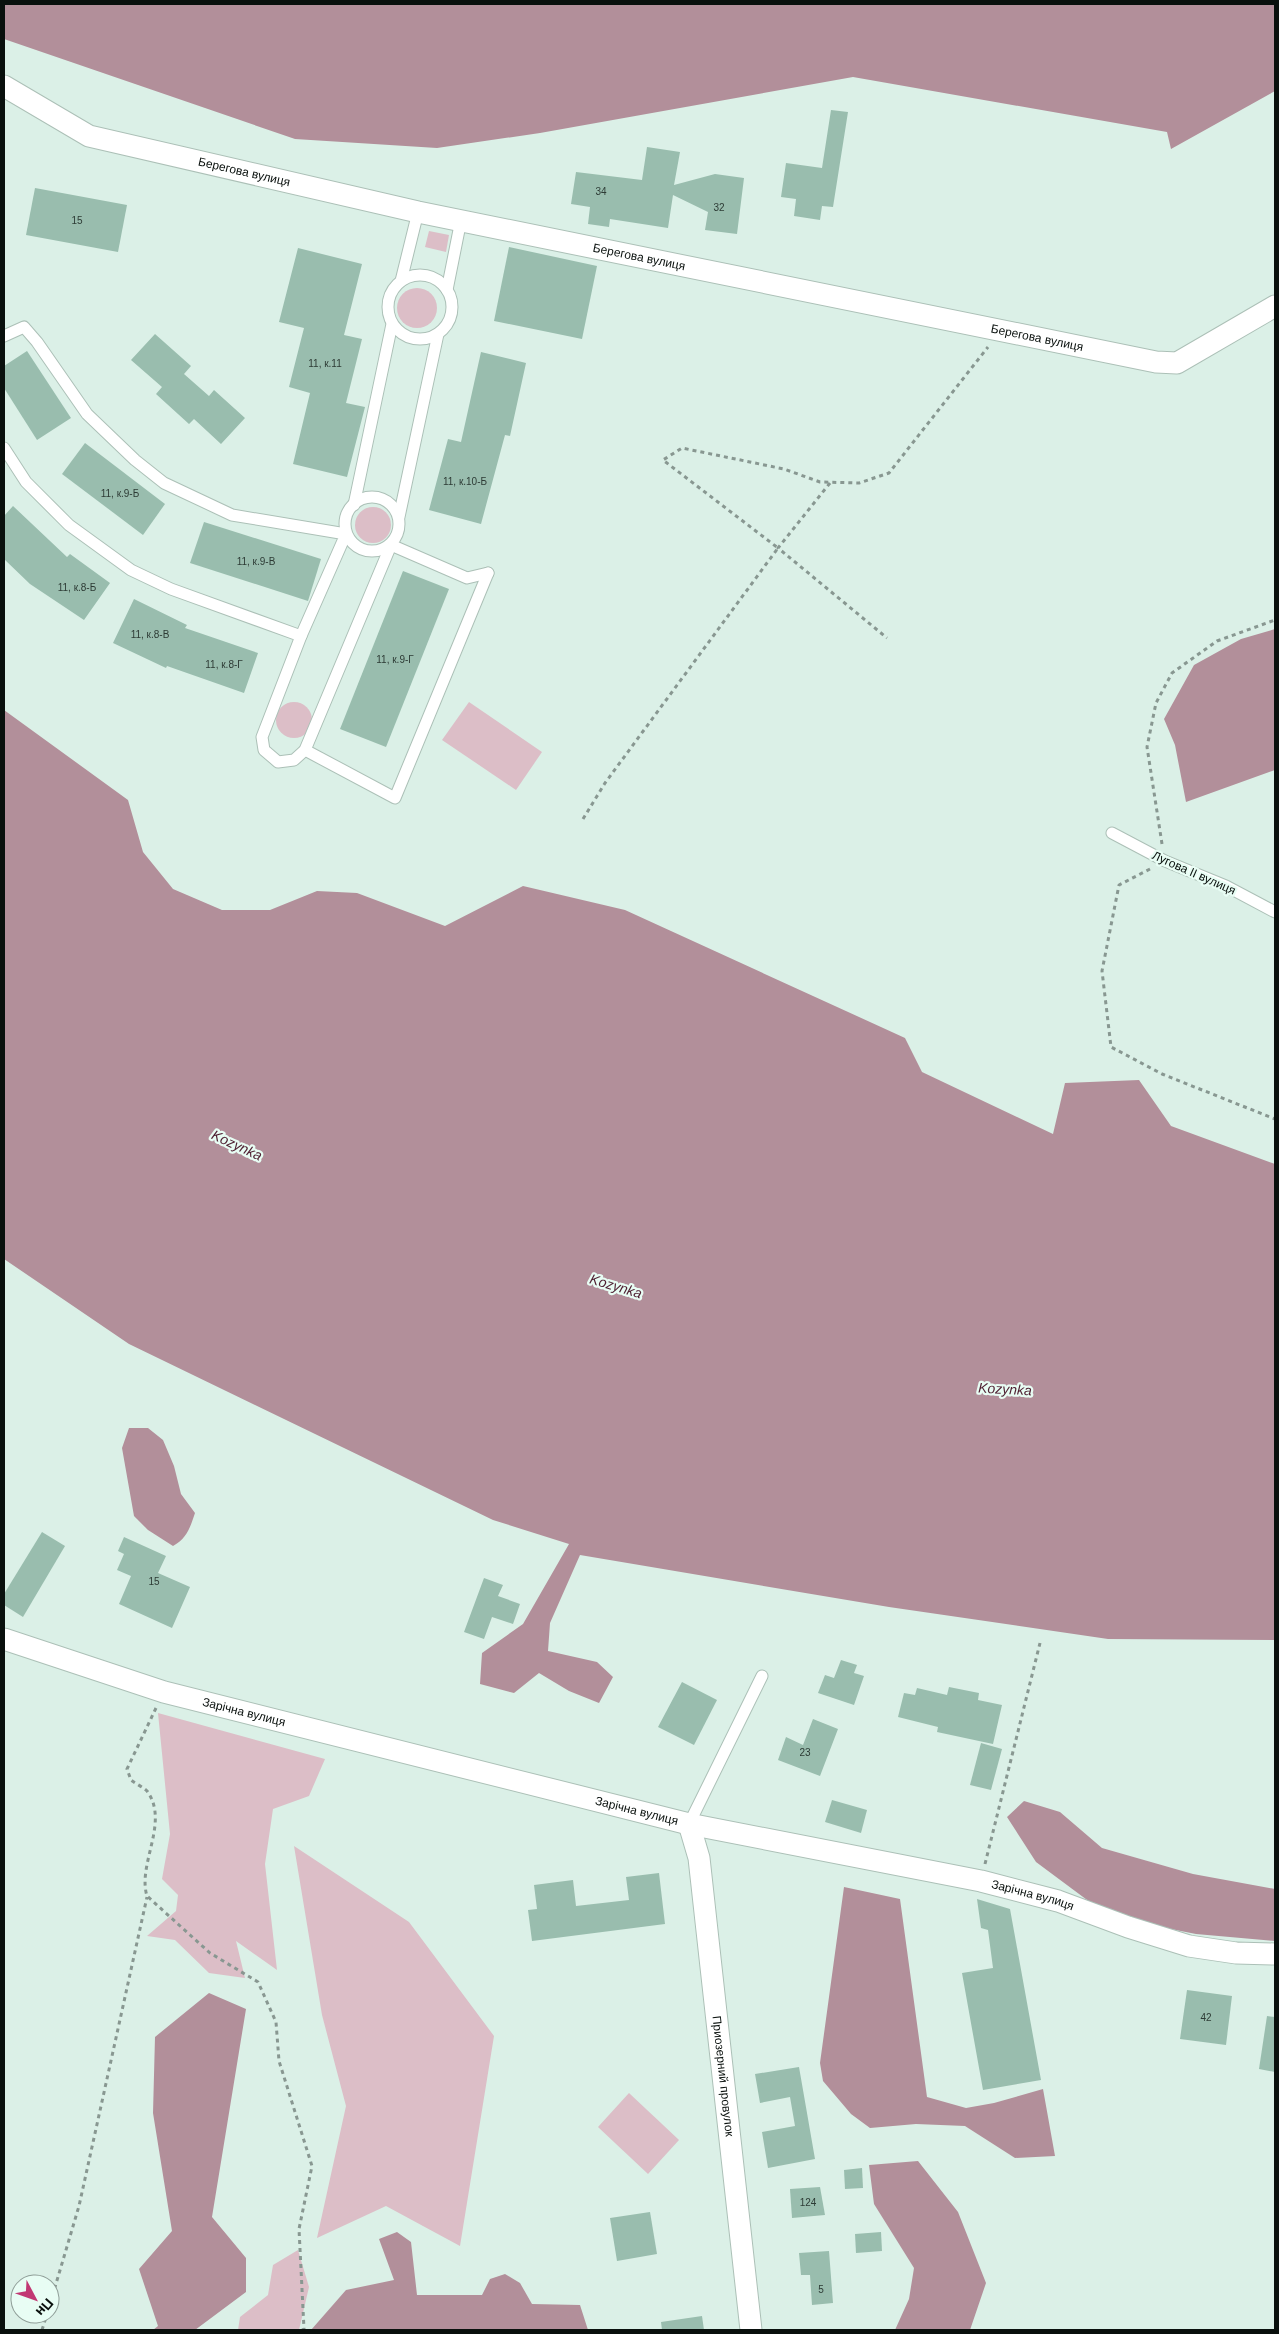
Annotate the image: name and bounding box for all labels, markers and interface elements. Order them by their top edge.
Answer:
street label: Берегова вулиця [197,154,292,189]
house number: 34 [595,186,607,197]
house number: 32 [713,202,725,213]
house number: 15 [71,215,83,226]
street label: Берегова вулиця [592,241,687,273]
street label: Берегова вулиця [990,322,1085,354]
house number: 11, к.11 [308,358,342,369]
house number: 11, к.10-Б [443,476,487,487]
house number: 11, к.9-Б [101,488,140,499]
house number: 11, к.9-В [237,556,276,567]
house number: 11, к.8-Б [58,582,97,593]
house number: 11, к.8-B [131,629,170,640]
house number: 11, к.9-Г [376,654,414,665]
house number: 11, к.8-Г [205,659,243,670]
street label: Лугова II вулиця [1150,848,1238,898]
water label: Kozynka [209,1126,265,1164]
water label: Kozynka [588,1270,644,1302]
water label: Kozynka [978,1380,1032,1398]
house number: 15 [148,1576,160,1587]
street label: Зарічна вулиця [201,1695,287,1729]
house number: 23 [799,1747,811,1758]
street label: Зарічна вулиця [594,1794,680,1828]
street label: Зарічна вулиця [990,1877,1076,1913]
house number: 42 [1200,2012,1212,2023]
street label: Приозерний провулок [709,2015,737,2138]
house number: 124 [800,2197,817,2208]
north arrow [10,2274,60,2324]
house number: 5 [818,2284,824,2295]
text: Пн [33,2295,57,2320]

